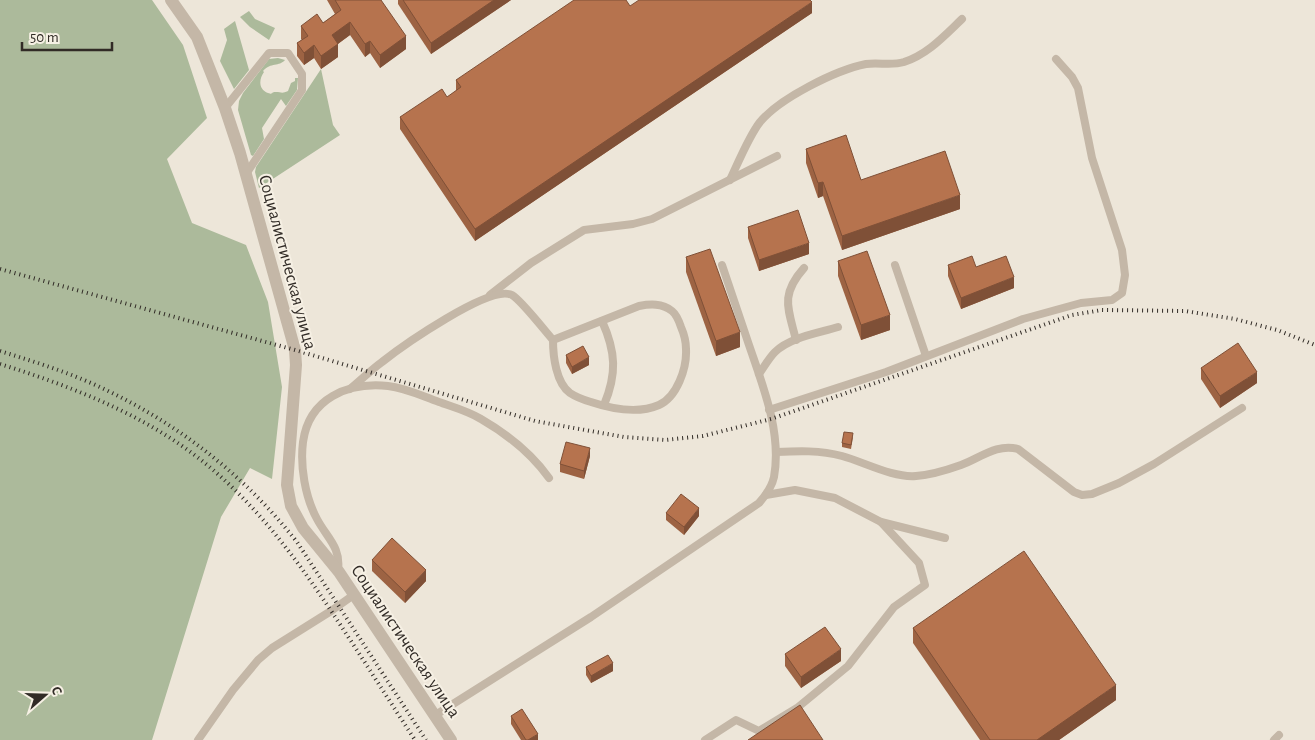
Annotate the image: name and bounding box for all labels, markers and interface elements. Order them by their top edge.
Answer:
scale bar [22,20,112,52]
text: 50 m [30,30,59,45]
street label: Социалистическая улица [255,173,319,352]
street label: Социалистическая улица [347,562,463,721]
north arrow [20,670,70,720]
text: С [48,685,64,697]

